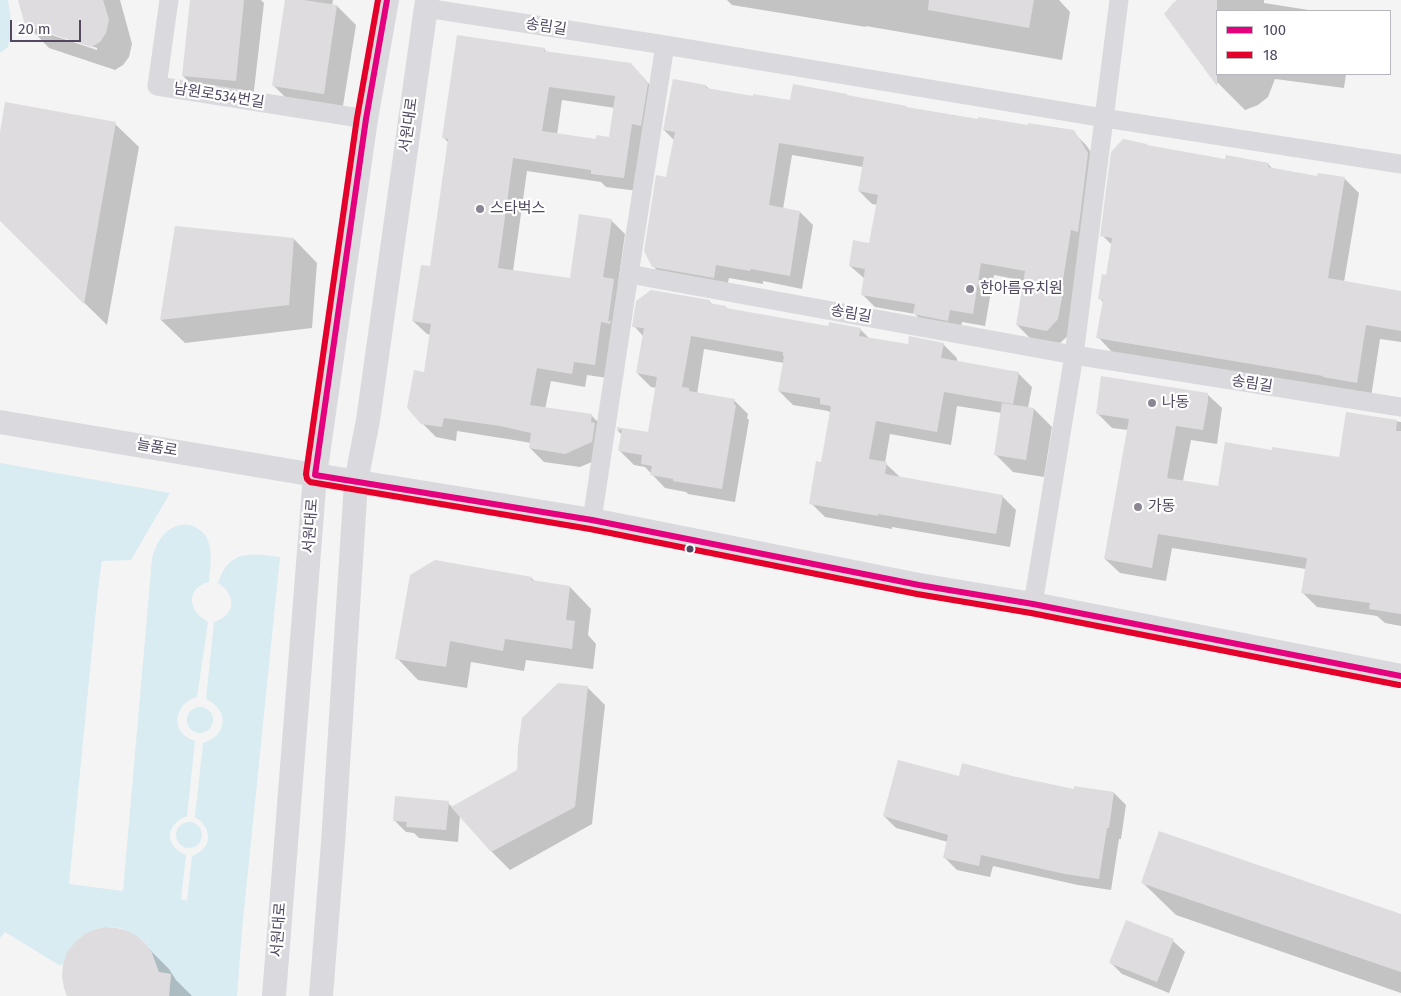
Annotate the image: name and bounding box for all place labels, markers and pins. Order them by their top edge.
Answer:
place label: 스타벅스 [490,200,545,218]
marker: 스타벅스 [474,203,486,215]
place label: 한아름유치원 [980,280,1063,298]
marker: 한아름유치원 [964,283,976,295]
place label: 나동 [1162,394,1190,412]
marker: 나동 [1146,397,1158,409]
place label: 가동 [1148,498,1176,516]
marker: 가동 [1132,501,1144,513]
unlabelled marker [685,544,695,554]

